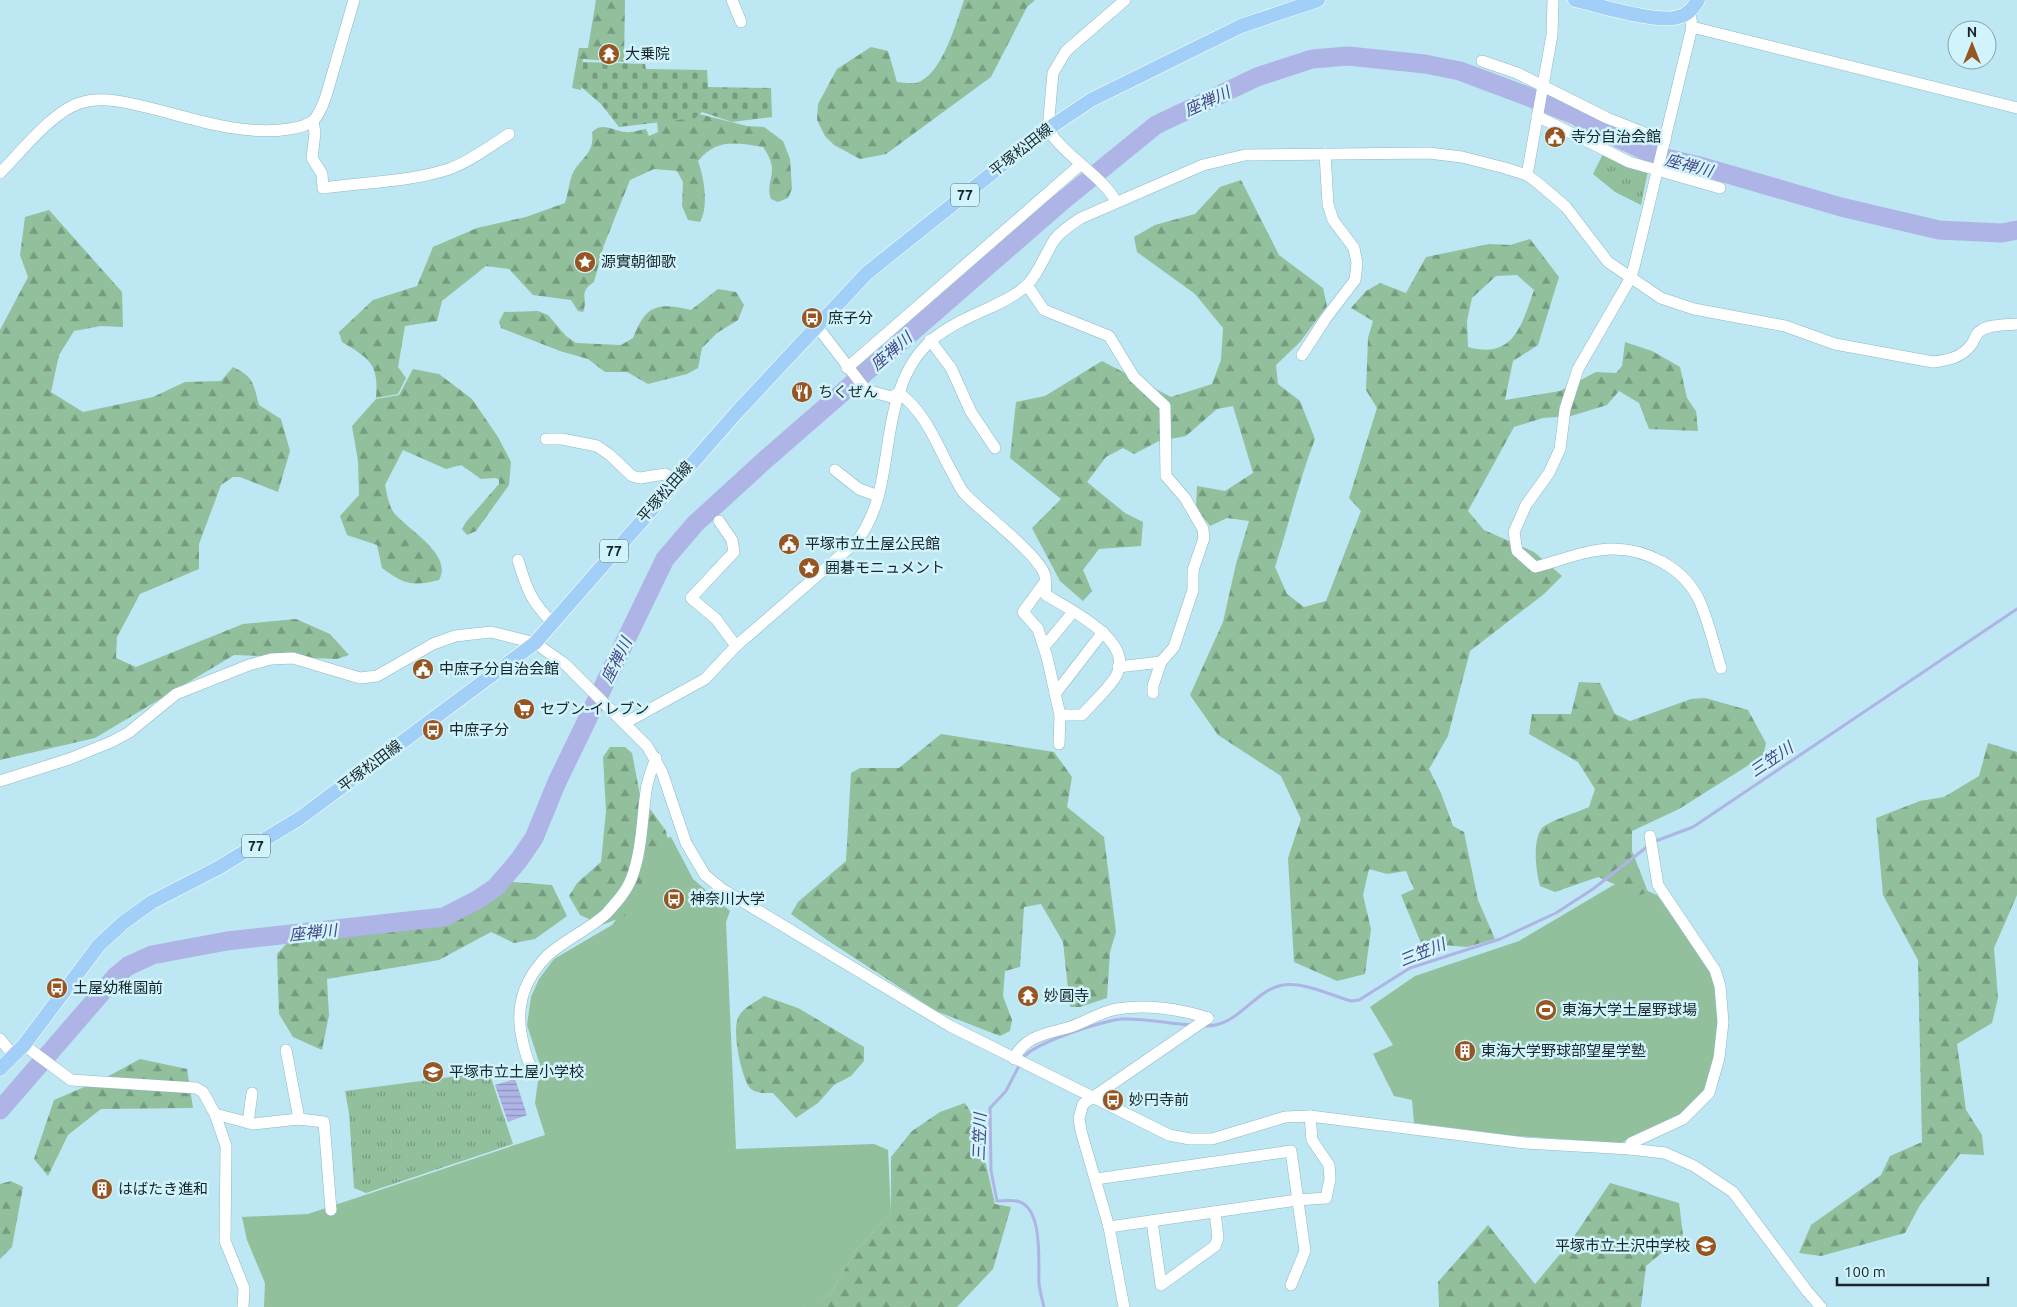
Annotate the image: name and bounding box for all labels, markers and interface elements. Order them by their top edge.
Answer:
north arrow [1947,20,1997,70]
text: N [1967,24,1977,40]
temple icon: 大乗院 [597,42,621,66]
place label: 大乗院 [625,45,670,62]
water label: 座禅川 [1181,82,1234,119]
street label: 平塚松田線 [986,120,1055,179]
public building icon: 寺分自治会館 [1543,125,1567,149]
place label: 寺分自治会館 [1571,128,1661,145]
water label: 座禅川 [1663,150,1716,180]
road number: 77 [951,184,979,206]
place icon: 源實朝御歌 [573,250,597,274]
place label: 源實朝御歌 [601,253,676,270]
bus stop icon: 庶子分 [800,306,824,330]
place label: 庶子分 [828,309,873,326]
water label: 座禅川 [867,327,917,374]
restaurant icon: ちくぜん [790,380,814,404]
place label: ちくぜん [818,383,878,400]
street label: 平塚松田線 [634,458,696,526]
public building icon: 平塚市立土屋公民館 [777,532,801,556]
place label: 平塚市立土屋公民館 [805,535,940,552]
road number: 77 [600,540,628,562]
place icon: 囲碁モニュメント [797,556,821,580]
place label: 囲碁モニュメント [825,559,945,576]
water label: 座禅川 [597,633,635,686]
public building icon: 中庶子分自治会館 [411,657,435,681]
place label: 中庶子分自治会館 [439,660,559,677]
supermarket icon: セブン-イレブン [512,697,536,721]
place label: セブン-イレブン [540,700,649,717]
bus stop icon: 中庶子分 [421,718,445,742]
place label: 中庶子分 [449,721,509,738]
street label: 平塚松田線 [335,736,405,795]
water label: 三笠川 [1746,737,1798,780]
road number: 77 [242,834,270,858]
bus stop icon: 神奈川大学 [662,887,686,911]
place label: 神奈川大学 [690,890,765,907]
water label: 座禅川 [288,920,340,943]
water label: 三笠川 [1396,934,1449,969]
bus stop icon: 土屋幼稚園前 [45,976,69,1000]
place label: 土屋幼稚園前 [73,979,163,996]
temple icon: 妙圓寺 [1016,984,1040,1008]
place label: 妙圓寺 [1044,987,1089,1004]
sports icon: 東海大学土屋野球場 [1534,998,1558,1022]
place label: 東海大学土屋野球場 [1562,1001,1697,1018]
building icon: 東海大学野球部望星学塾 [1453,1039,1477,1063]
place label: 東海大学野球部望星学塾 [1481,1042,1646,1059]
school or university icon: 平塚市立土屋小学校 [421,1060,445,1084]
place label: 平塚市立土屋小学校 [449,1063,584,1080]
bus stop icon: 妙円寺前 [1101,1088,1125,1112]
place label: 妙円寺前 [1129,1091,1189,1108]
water label: 三笠川 [969,1111,989,1161]
building icon: はばたき進和 [90,1177,114,1201]
place label: はばたき進和 [118,1180,208,1197]
school or university icon: 平塚市立土沢中学校 [1694,1234,1718,1258]
place label: 平塚市立土沢中学校 [1555,1237,1690,1254]
scale bar [1837,1254,1988,1286]
text: 100 m [1844,1263,1886,1280]

